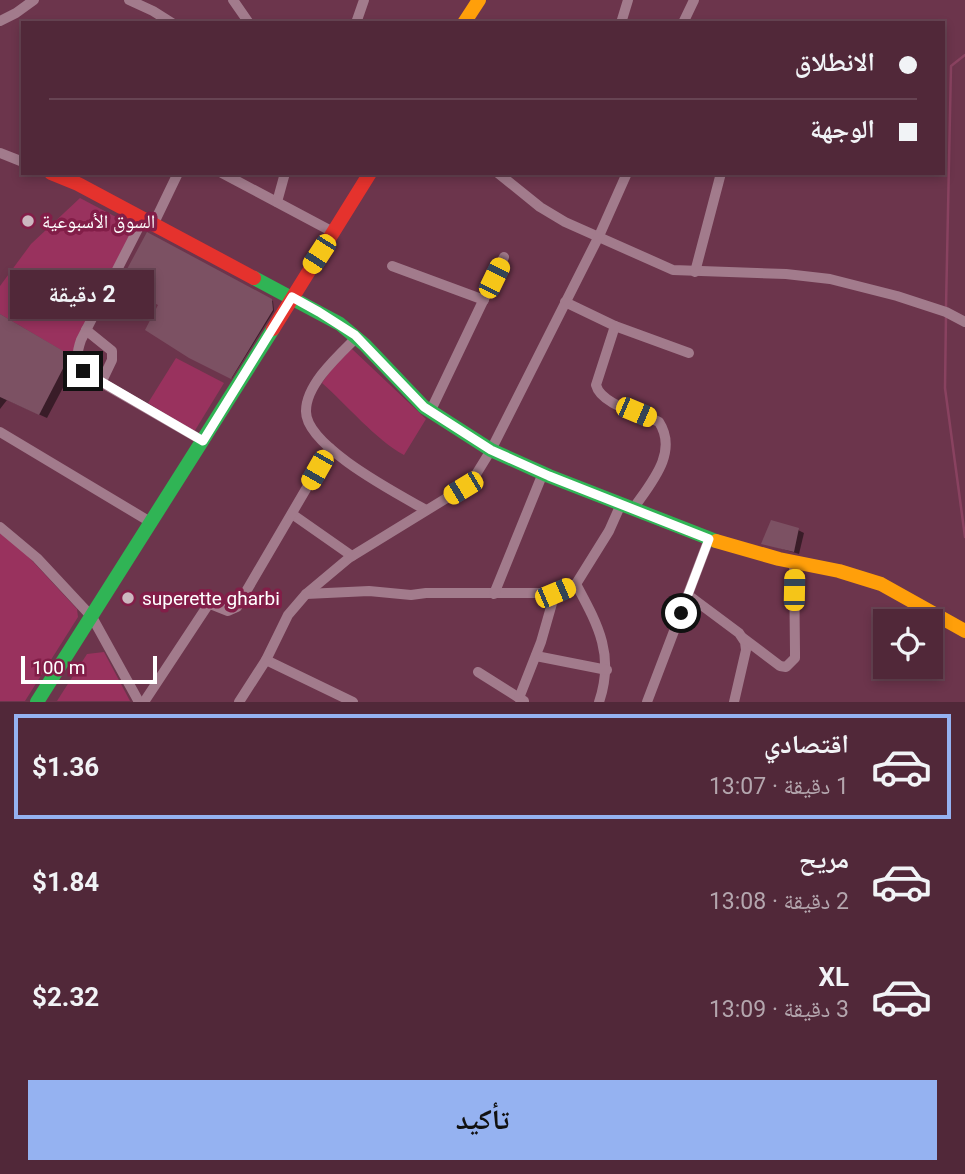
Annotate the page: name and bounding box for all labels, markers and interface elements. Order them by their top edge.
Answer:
text: الانطلاق [795,47,875,77]
text: الوجهة [810,114,875,144]
place label: السوق اﻷسبوعية [42,210,155,233]
marker: السوق اﻷسبوعية [20,213,36,229]
car [299,231,340,277]
car [476,255,513,301]
callout: 2 دقيقة [11,270,155,318]
text: 2 دقيقة [48,281,116,308]
route end [67,355,99,387]
car [613,394,660,430]
car [298,447,337,493]
car [440,468,487,508]
car [784,569,805,611]
car [532,575,579,611]
place label: superette gharbi [142,587,280,610]
marker: superette gharbi [120,590,136,606]
route start [665,597,697,629]
map controls [873,609,943,679]
button: locate [873,609,943,679]
scale bar [21,652,158,684]
text: 100 m [32,656,85,679]
text: اقتصادي [764,729,849,759]
icon: car [870,735,933,798]
text: $1.36 [32,752,99,782]
text: 1 دقيقة · 13:07 [709,773,849,800]
text: مريح [799,844,849,874]
icon: car [870,850,933,913]
text: $1.84 [32,867,99,897]
text: 2 دقيقة · 13:08 [709,888,849,915]
text: XL [818,962,849,992]
icon: car [870,965,933,1028]
text: $2.32 [32,982,99,1012]
text: 3 دقيقة · 13:09 [709,996,849,1023]
button: تأكيد [28,1080,937,1160]

